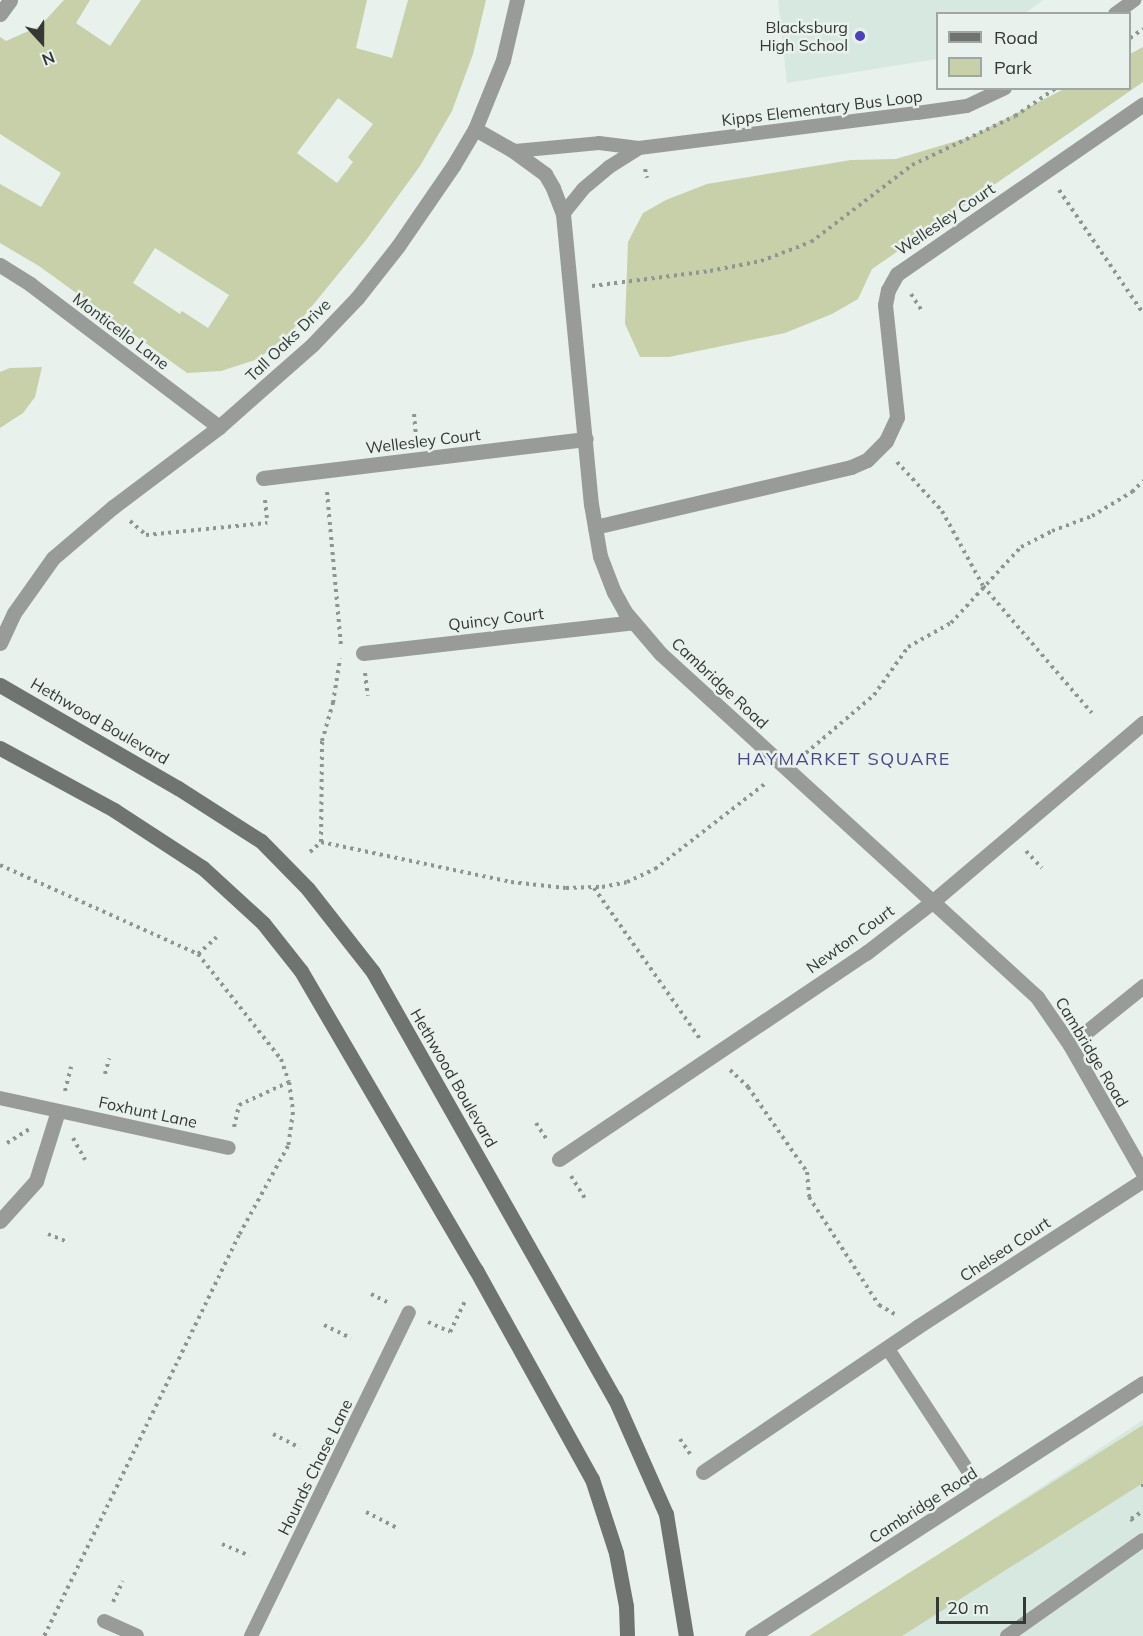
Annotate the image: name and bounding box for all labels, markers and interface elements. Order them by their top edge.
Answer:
north arrow [12,12,72,72]
legend [936,12,1131,90]
place label: Blacksburg High School [759,17,848,55]
text: Road [994,26,1038,49]
marker: Blacksburg High School [853,29,867,43]
text: N [39,47,58,70]
text: Park [994,56,1032,79]
street label: Kipps Elementary Bus Loop [720,86,924,130]
street label: Wellesley Court [892,179,998,259]
street label: Monticello Lane [69,289,173,373]
street label: Tall Oaks Drive [242,295,334,385]
street label: Wellesley Court [365,424,481,458]
street label: Quincy Court [447,604,545,634]
street label: Cambridge Road [668,633,772,733]
street label: Hethwood Boulevard [27,674,173,768]
district label: HAYMARKET SQUARE [737,748,951,770]
street label: Newton Court [803,901,897,977]
street label: Cambridge Road [1052,994,1132,1110]
street label: Hethwood Boulevard [407,1005,501,1151]
street label: Foxhunt Lane [97,1092,199,1132]
street label: Chelsea Court [956,1213,1054,1285]
street label: Hounds Chase Lane [274,1396,356,1538]
street label: Cambridge Road [865,1463,981,1547]
scale bar [939,1585,1029,1623]
text: 20 m [947,1596,989,1619]

